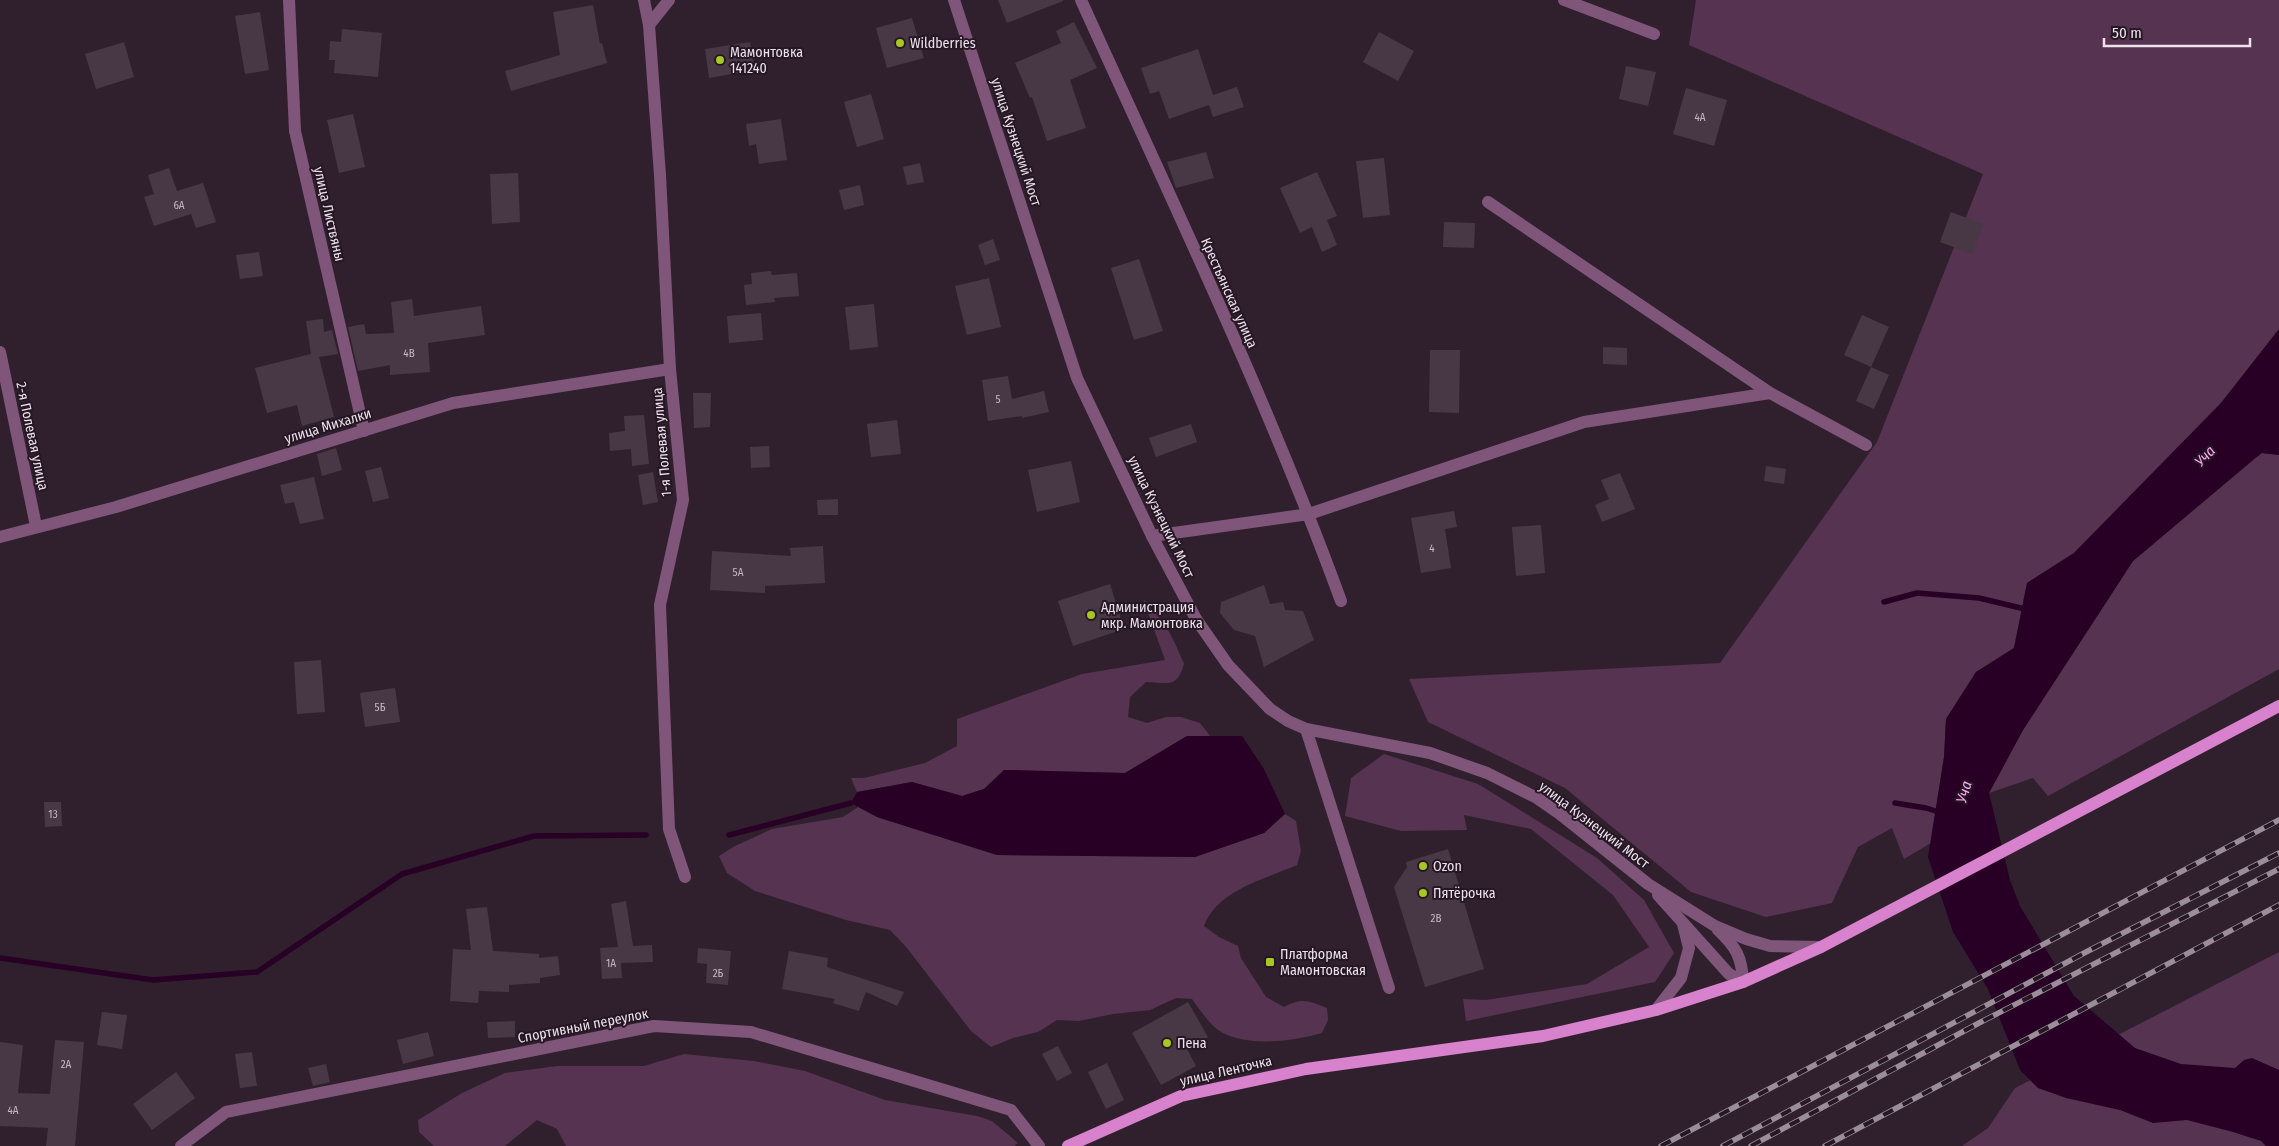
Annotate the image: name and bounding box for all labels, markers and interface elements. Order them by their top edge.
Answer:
scale bar [2104,15,2250,47]
text: 50 m [2112,24,2142,42]
place label: Wildberries [910,35,976,52]
marker: Wildberries [894,37,906,49]
place label: Мамонтовка 141240 [730,44,803,77]
marker: Мамонтовка 141240 [714,54,726,66]
street label: улица Кузнецкий Мост [987,76,1045,209]
house number: 4А [1694,111,1706,124]
street label: улица Листвяны [310,165,348,263]
house number: 6А [173,199,185,212]
street label: Крестьянская улица [1197,235,1261,351]
house number: 4В [403,347,415,360]
street label: 2-я Полевая улица [12,380,52,492]
street label: 1-я Полевая улица [649,387,675,497]
house number: 5 [995,393,1001,406]
street label: улица Михалки [283,405,373,447]
water label: Уча [2191,442,2219,470]
street label: улица Кузнецкий Мост [1124,453,1198,581]
house number: 4 [1429,542,1435,555]
house number: 5А [733,566,744,579]
place label: Администрация мкр. Мамонтовка [1101,599,1203,632]
marker: Администрация мкр. Мамонтовка [1085,609,1097,621]
house number: 5Б [375,701,386,714]
street label: улица Кузнецкий Мост [1535,778,1653,872]
water label: Уча [1952,779,1976,805]
house number: 13 [48,808,58,821]
place label: Ozon [1433,858,1462,875]
marker: Ozon [1417,860,1429,872]
place label: Пятёрочка [1433,885,1496,902]
marker: Пятёрочка [1417,887,1429,899]
house number: 2В [1431,912,1441,925]
place label: Платформа Мамонтовская [1280,946,1366,979]
marker: Платформа Мамонтовская [1264,956,1276,968]
house number: 1А [606,957,616,970]
house number: 2Б [713,967,724,980]
street label: Спортивный переулок [516,1005,650,1047]
place label: Пена [1177,1035,1207,1052]
marker: Пена [1161,1037,1173,1049]
street label: улица Ленточка [1178,1052,1274,1090]
house number: 2А [61,1058,72,1071]
house number: 4А [7,1104,19,1117]

